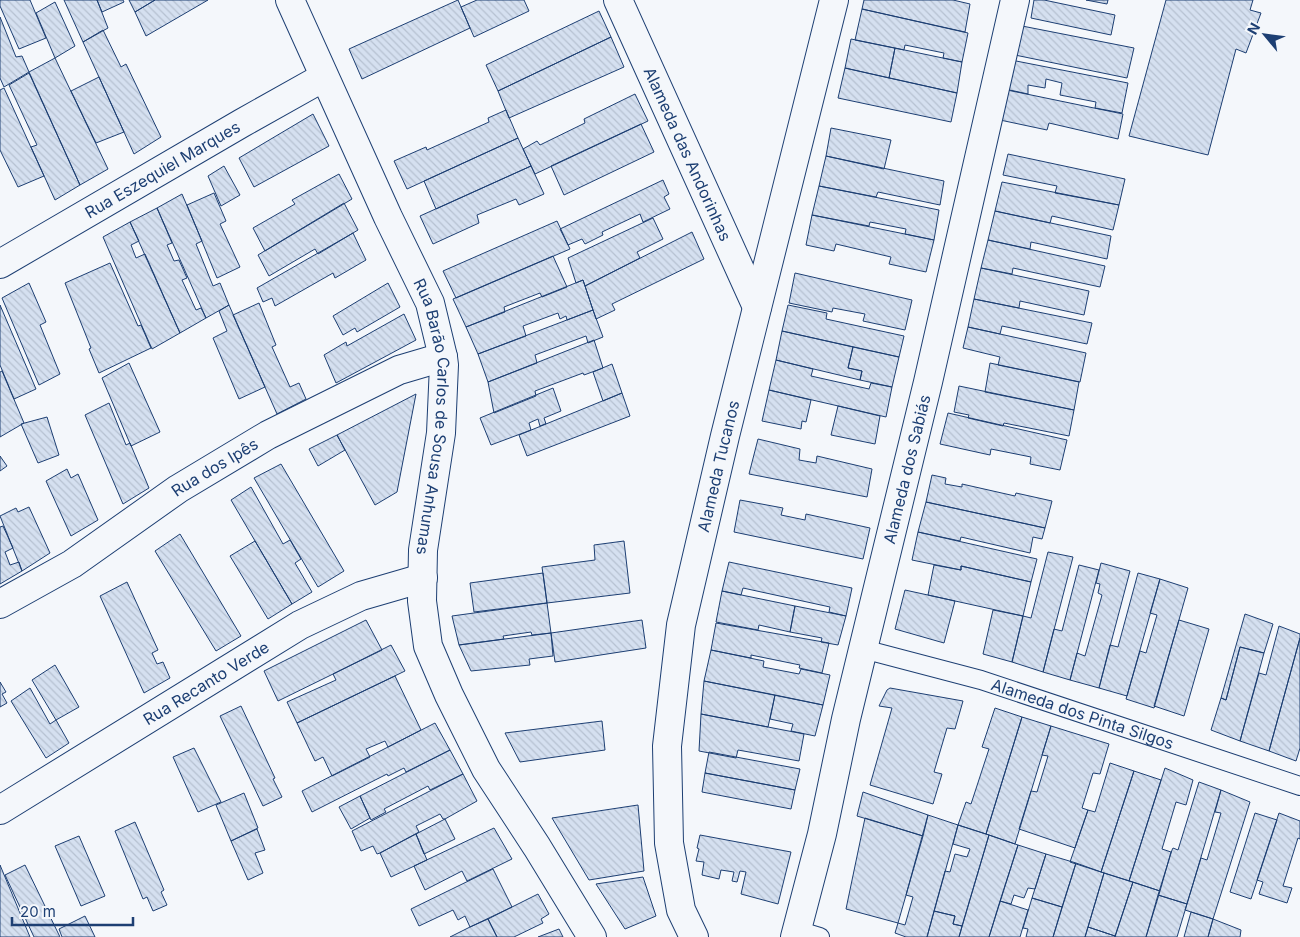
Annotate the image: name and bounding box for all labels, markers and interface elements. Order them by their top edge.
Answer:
north arrow [1240,10,1290,60]
text: N [1243,20,1263,37]
street label: Alameda das Andorinhas [640,64,736,244]
street label: Rua Eszequiel Marques [81,116,244,222]
street label: Rua Barão Carlos de Sousa Anhumas [409,275,454,555]
street label: Alameda dos Sabiás [879,392,935,546]
street label: Alameda Tucanos [693,398,744,534]
street label: Rua dos Ipês [167,433,262,501]
street label: Rua Recanto Verde [139,637,273,729]
street label: Alameda dos Pinta Silgos [989,674,1176,753]
scale bar [12,894,134,926]
text: 20 m [20,902,56,921]

